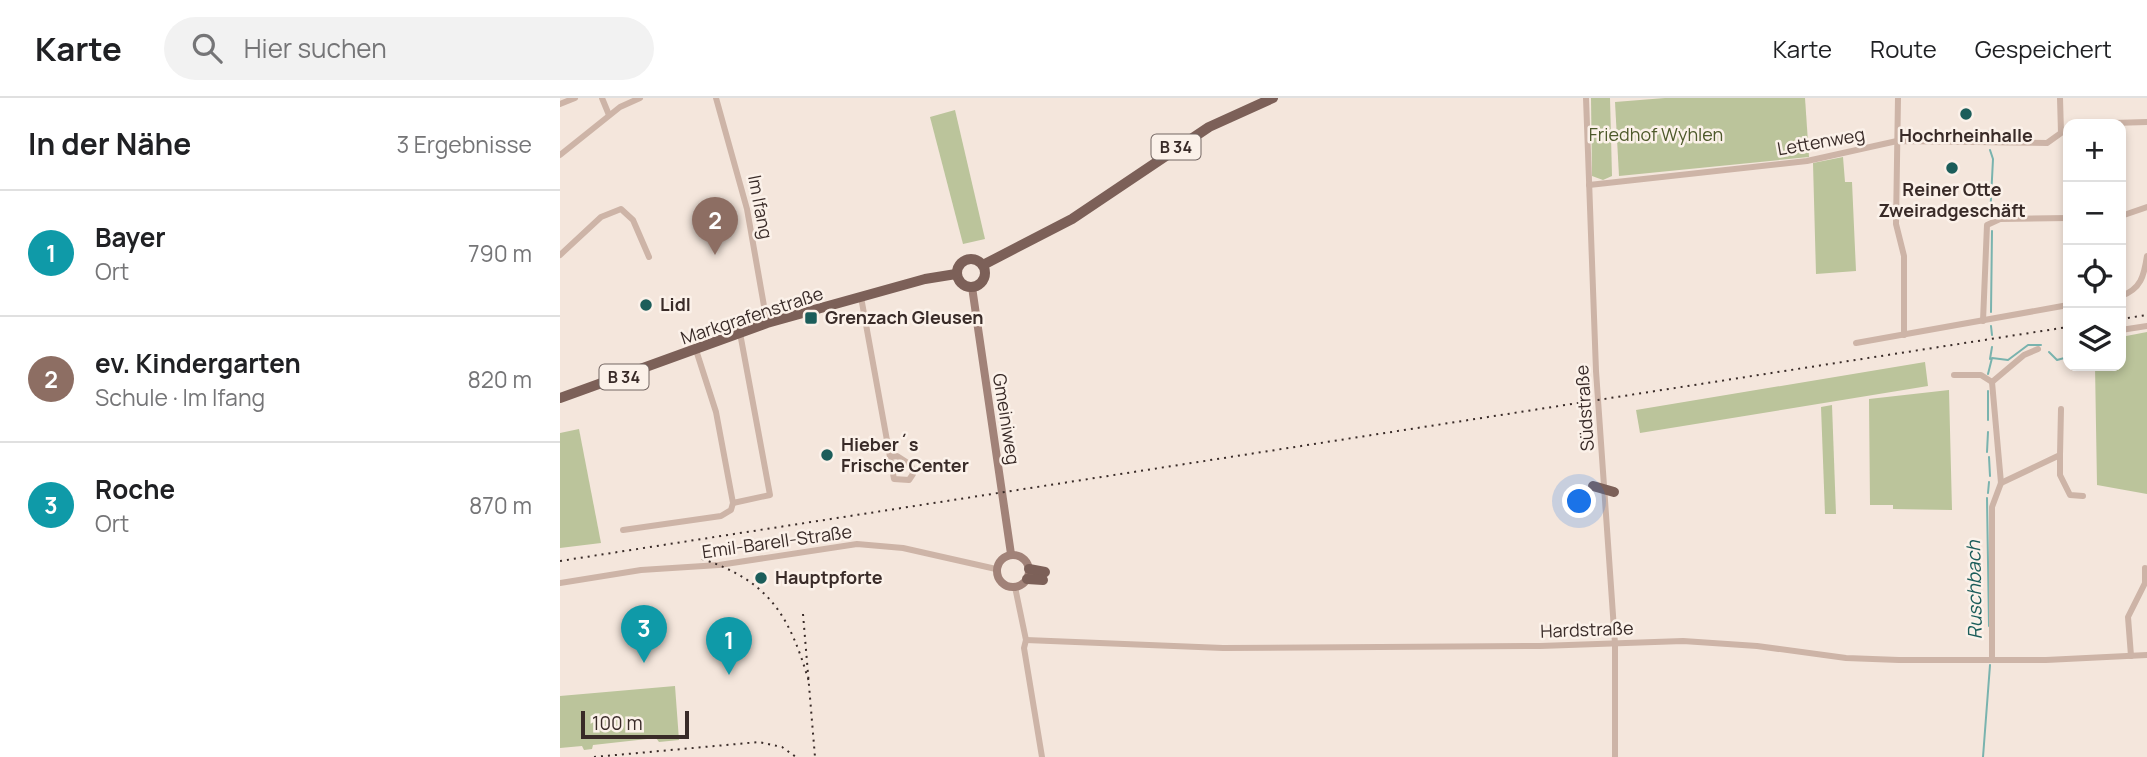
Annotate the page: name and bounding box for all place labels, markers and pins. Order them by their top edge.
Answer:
marker: Hochrheinhalle [1958,106,1974,122]
place label: Hochrheinhalle [1899,123,2033,147]
marker: Reiner Otte Zweiradgeschäft [1944,160,1960,176]
place label: Reiner Otte Zweiradgeschäft [1878,177,2026,222]
pin: 2 [692,197,738,255]
place label: Lidl [660,292,691,316]
marker: Lidl [638,297,654,313]
place label: Grenzach Gleusen [825,305,984,329]
marker: Grenzach Gleusen [803,310,819,326]
place label: Hieber´s Frische Center [841,432,969,477]
marker: Hieber´s Frische Center [819,447,835,463]
place label: Hauptpforte [775,565,883,589]
marker: Hauptpforte [753,570,769,586]
pin: 3 [621,605,667,663]
pin: 1 [706,617,752,675]

